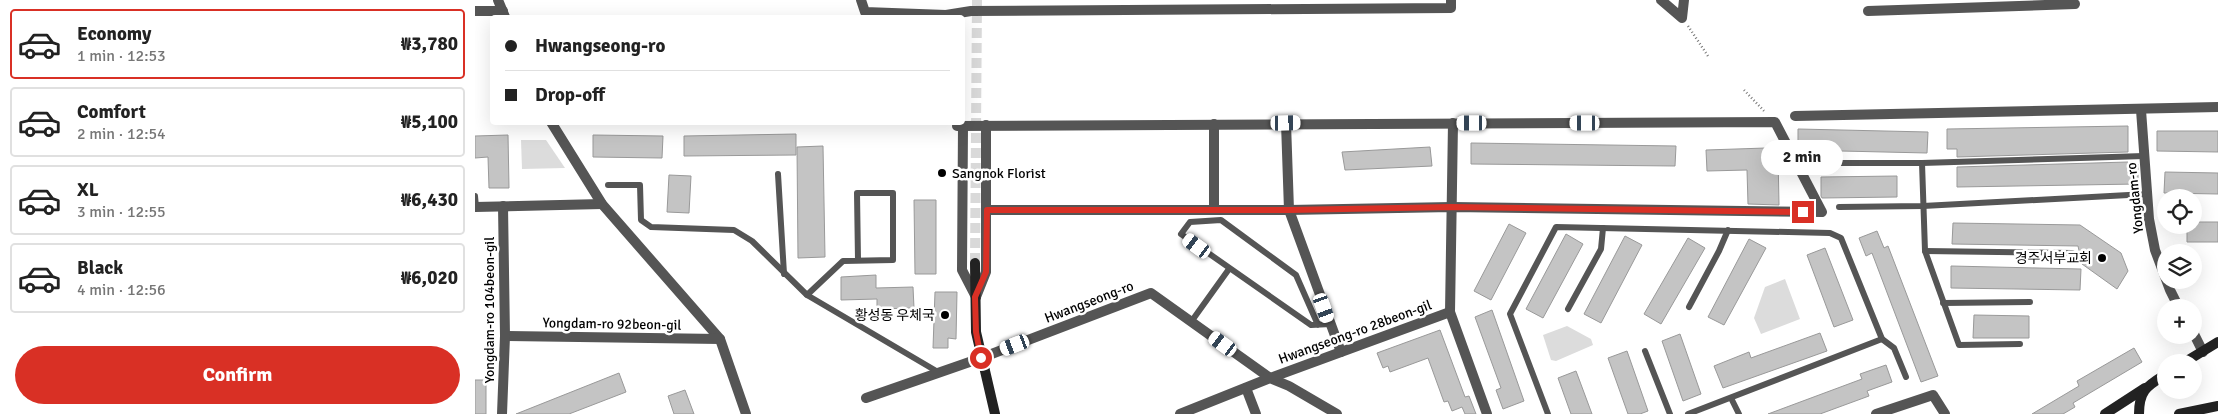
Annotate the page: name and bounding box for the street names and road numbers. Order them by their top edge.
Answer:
street label: Yongdam-ro [2123,162,2147,234]
street label: Yongdam-ro 104beon-gil [481,237,498,383]
street label: Hwangseong-ro [1042,277,1136,327]
street label: Hwangseong-ro 28beon-gil [1276,296,1434,368]
street label: Yongdam-ro 92beon-gil [542,314,682,334]

